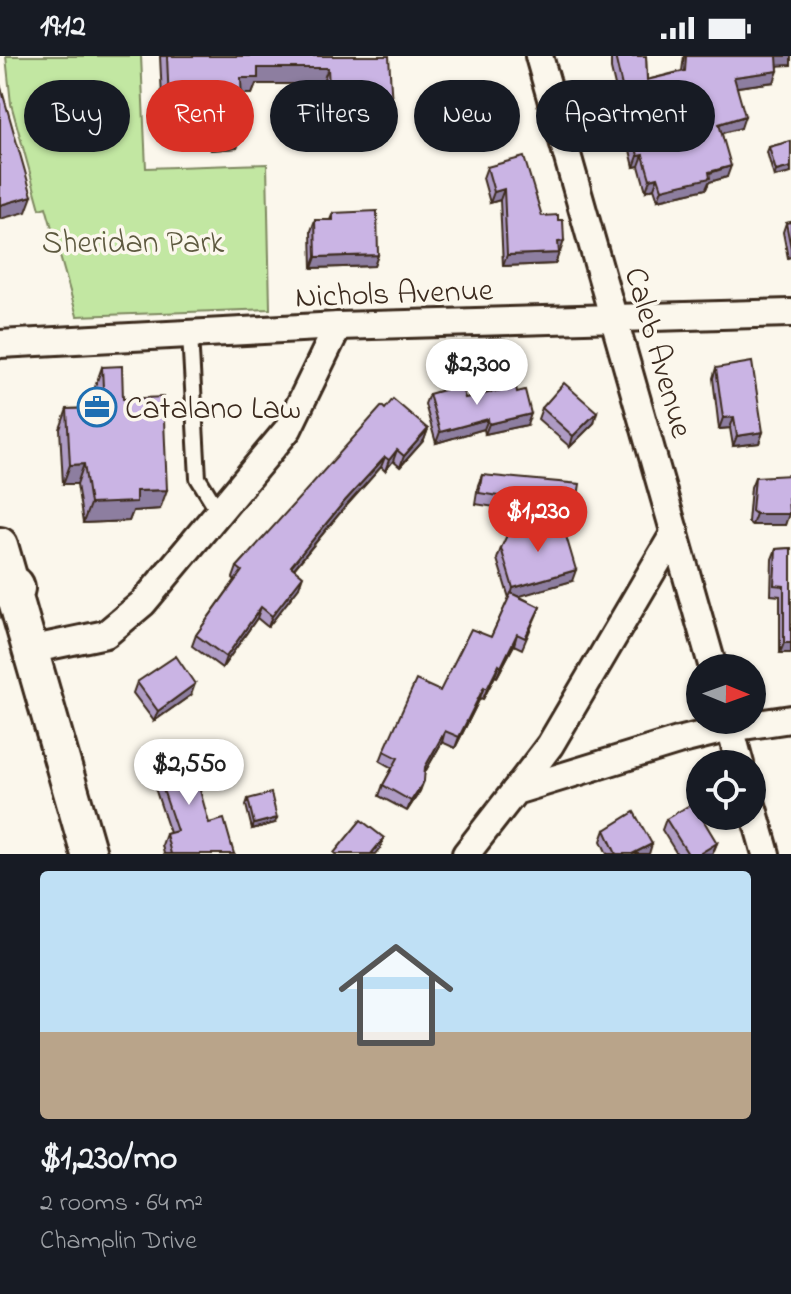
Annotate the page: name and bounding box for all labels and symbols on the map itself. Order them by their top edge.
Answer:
park label: Sheridan Park [42,221,225,268]
street label: Caleb Avenue [610,262,704,444]
street label: Nichols Avenue [294,269,494,322]
pin: $2,300 [412,339,542,407]
office icon: Catalano Law [76,386,118,428]
place label: Catalano Law [125,387,301,434]
pin: $1,230 [473,486,603,554]
north arrow [686,654,766,734]
pin: $2,550 [124,739,254,807]

